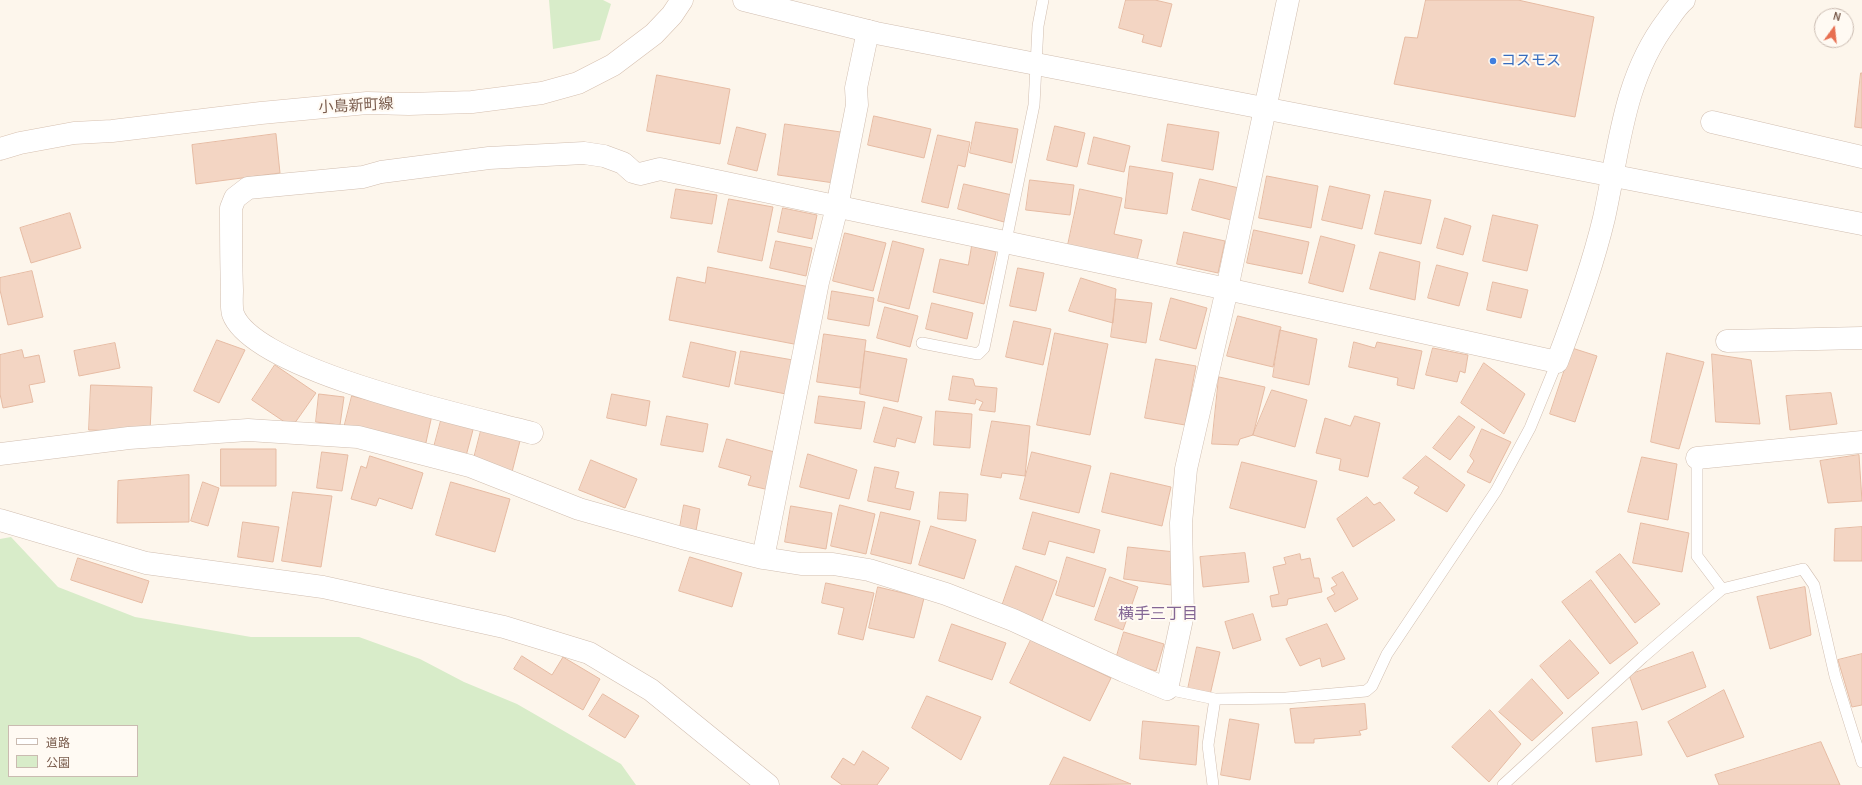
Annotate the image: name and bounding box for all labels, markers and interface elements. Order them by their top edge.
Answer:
north arrow [1814,8,1854,48]
text: N [1831,10,1842,24]
place label: コスモス [1501,52,1561,70]
marker: コスモス [1488,56,1498,66]
street label: 小島新町線 [318,95,394,117]
district label: 横手三丁目 [1118,604,1198,624]
legend [8,725,138,777]
text: 道路 [46,736,70,750]
text: 公園 [46,756,70,770]

